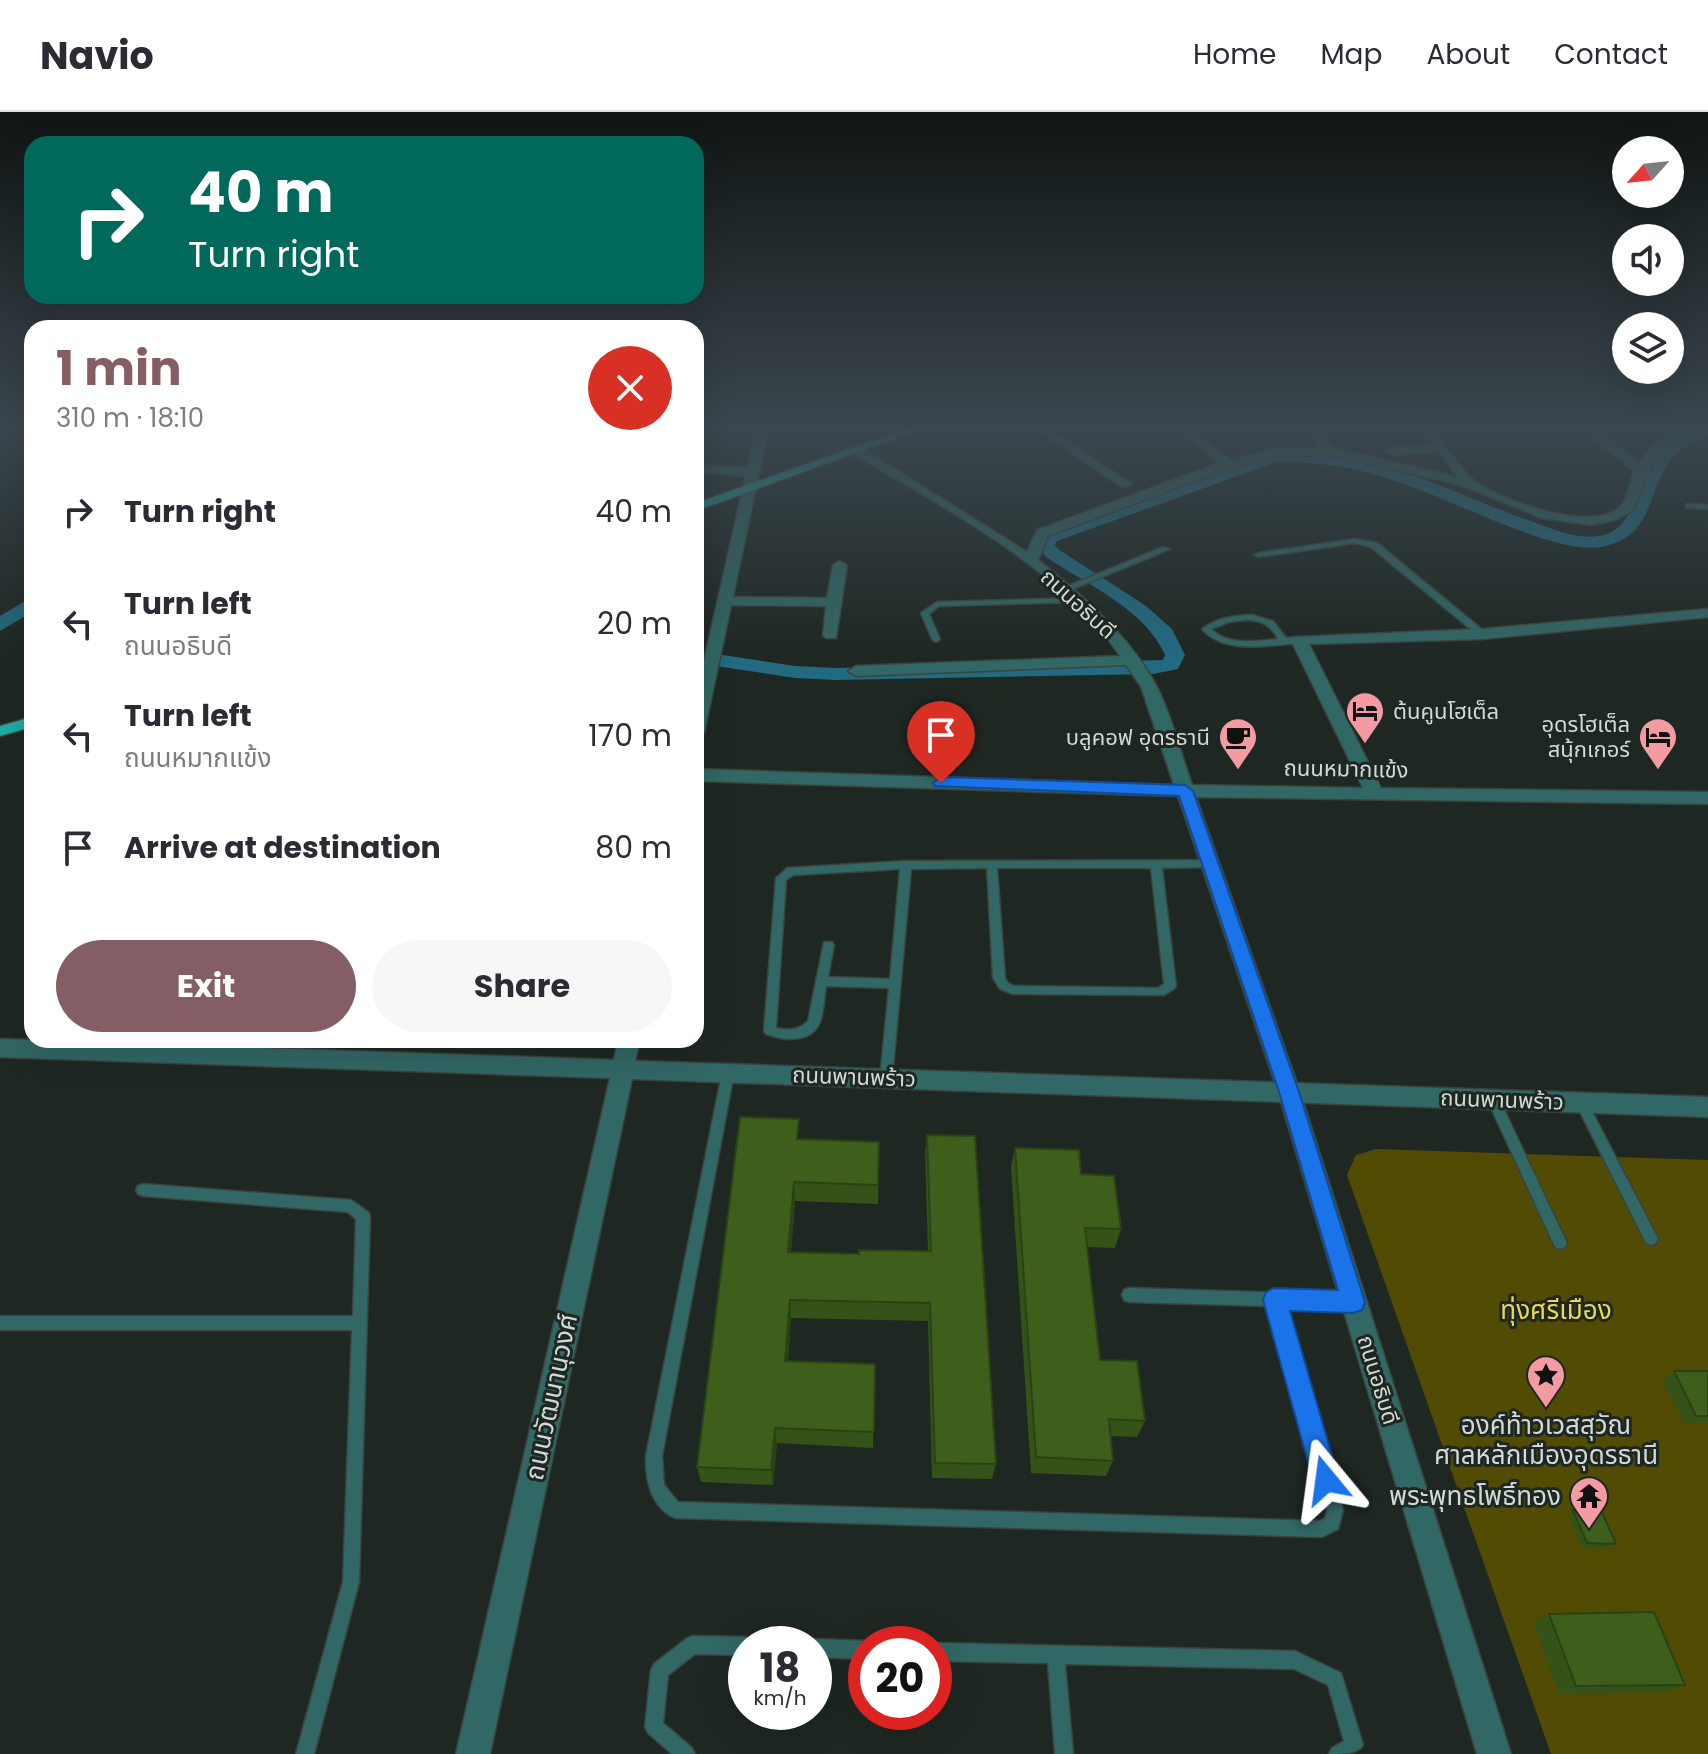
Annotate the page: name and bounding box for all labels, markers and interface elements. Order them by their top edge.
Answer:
text: Navio [40,29,154,82]
text: Home [1193,35,1276,74]
text: Map [1320,35,1382,74]
text: About [1426,35,1510,74]
text: Contact [1554,35,1668,74]
north arrow [1612,136,1684,208]
map controls [1612,136,1684,384]
text: 40 m [188,153,334,232]
icon: right [56,168,160,272]
button: sound [1612,224,1684,296]
text: Turn right [188,229,359,280]
button: layers [1612,312,1684,384]
text: 1 min [56,335,182,402]
button: close [588,346,672,430]
text: 310 m · 18:10 [56,400,204,436]
icon: right [56,490,100,534]
text: Turn right [124,490,276,533]
text: 40 m [595,490,672,533]
street label: ถนนอธิบดี [1034,562,1122,646]
text: Turn left [124,582,252,625]
icon: left [56,602,100,646]
text: 20 m [597,602,672,645]
text: ถนนอธิบดี [124,628,232,664]
hotel icon: ต้นคูนโฮเต็ล [1344,690,1386,745]
text: Turn left [124,694,252,737]
place label: ต้นคูนโฮเต็ล [1393,696,1499,727]
pin [907,701,975,783]
place label: อุดรโฮเต็ล สนุ้กเกอร์ [1541,709,1631,765]
icon: arrive [919,713,963,757]
icon: left [56,714,100,758]
text: 170 m [588,714,672,757]
cafe icon: บลูคอฟ อุดรธานี [1217,716,1259,771]
hotel icon: อุดรโฮเต็ล สนุ้กเกอร์ [1637,716,1679,771]
place label: บลูคอฟ อุดรธานี [1066,722,1210,753]
text: ถนนหมากแข้ง [124,740,272,776]
street label: ถนนหมากแข้ง [1283,752,1409,786]
icon: arrive [56,826,100,870]
text: Arrive at destination [124,826,441,869]
text: 80 m [595,826,672,869]
button: Exit [56,940,356,1032]
button: Share [372,940,672,1032]
street label: ถนนพานพร้าว [792,1059,916,1095]
street label: ถนนพานพร้าว [1440,1082,1564,1118]
park label: ทุ่งศรีเมือง [1500,1292,1612,1328]
street label: ถนนวัฒนานุวงศ์ [516,1310,586,1484]
street label: ถนนอธิบดี [1350,1332,1406,1428]
place icon: องค์ท้าวเวสสุวัณ ศาลหลักเมืองอุดรธานี [1525,1354,1567,1409]
place label: องค์ท้าวเวสสุวัณ ศาลหลักเมืองอุดรธานี [1434,1407,1658,1473]
position arrow [1284,1438,1368,1522]
temple icon: พระพุทธโพธิ์ทอง [1568,1475,1610,1530]
place label: พระพุทธโพธิ์ทอง [1389,1478,1561,1514]
speed limit sign: 20 [848,1626,952,1730]
text: 18 [760,1640,800,1696]
text: km/h [753,1684,807,1712]

